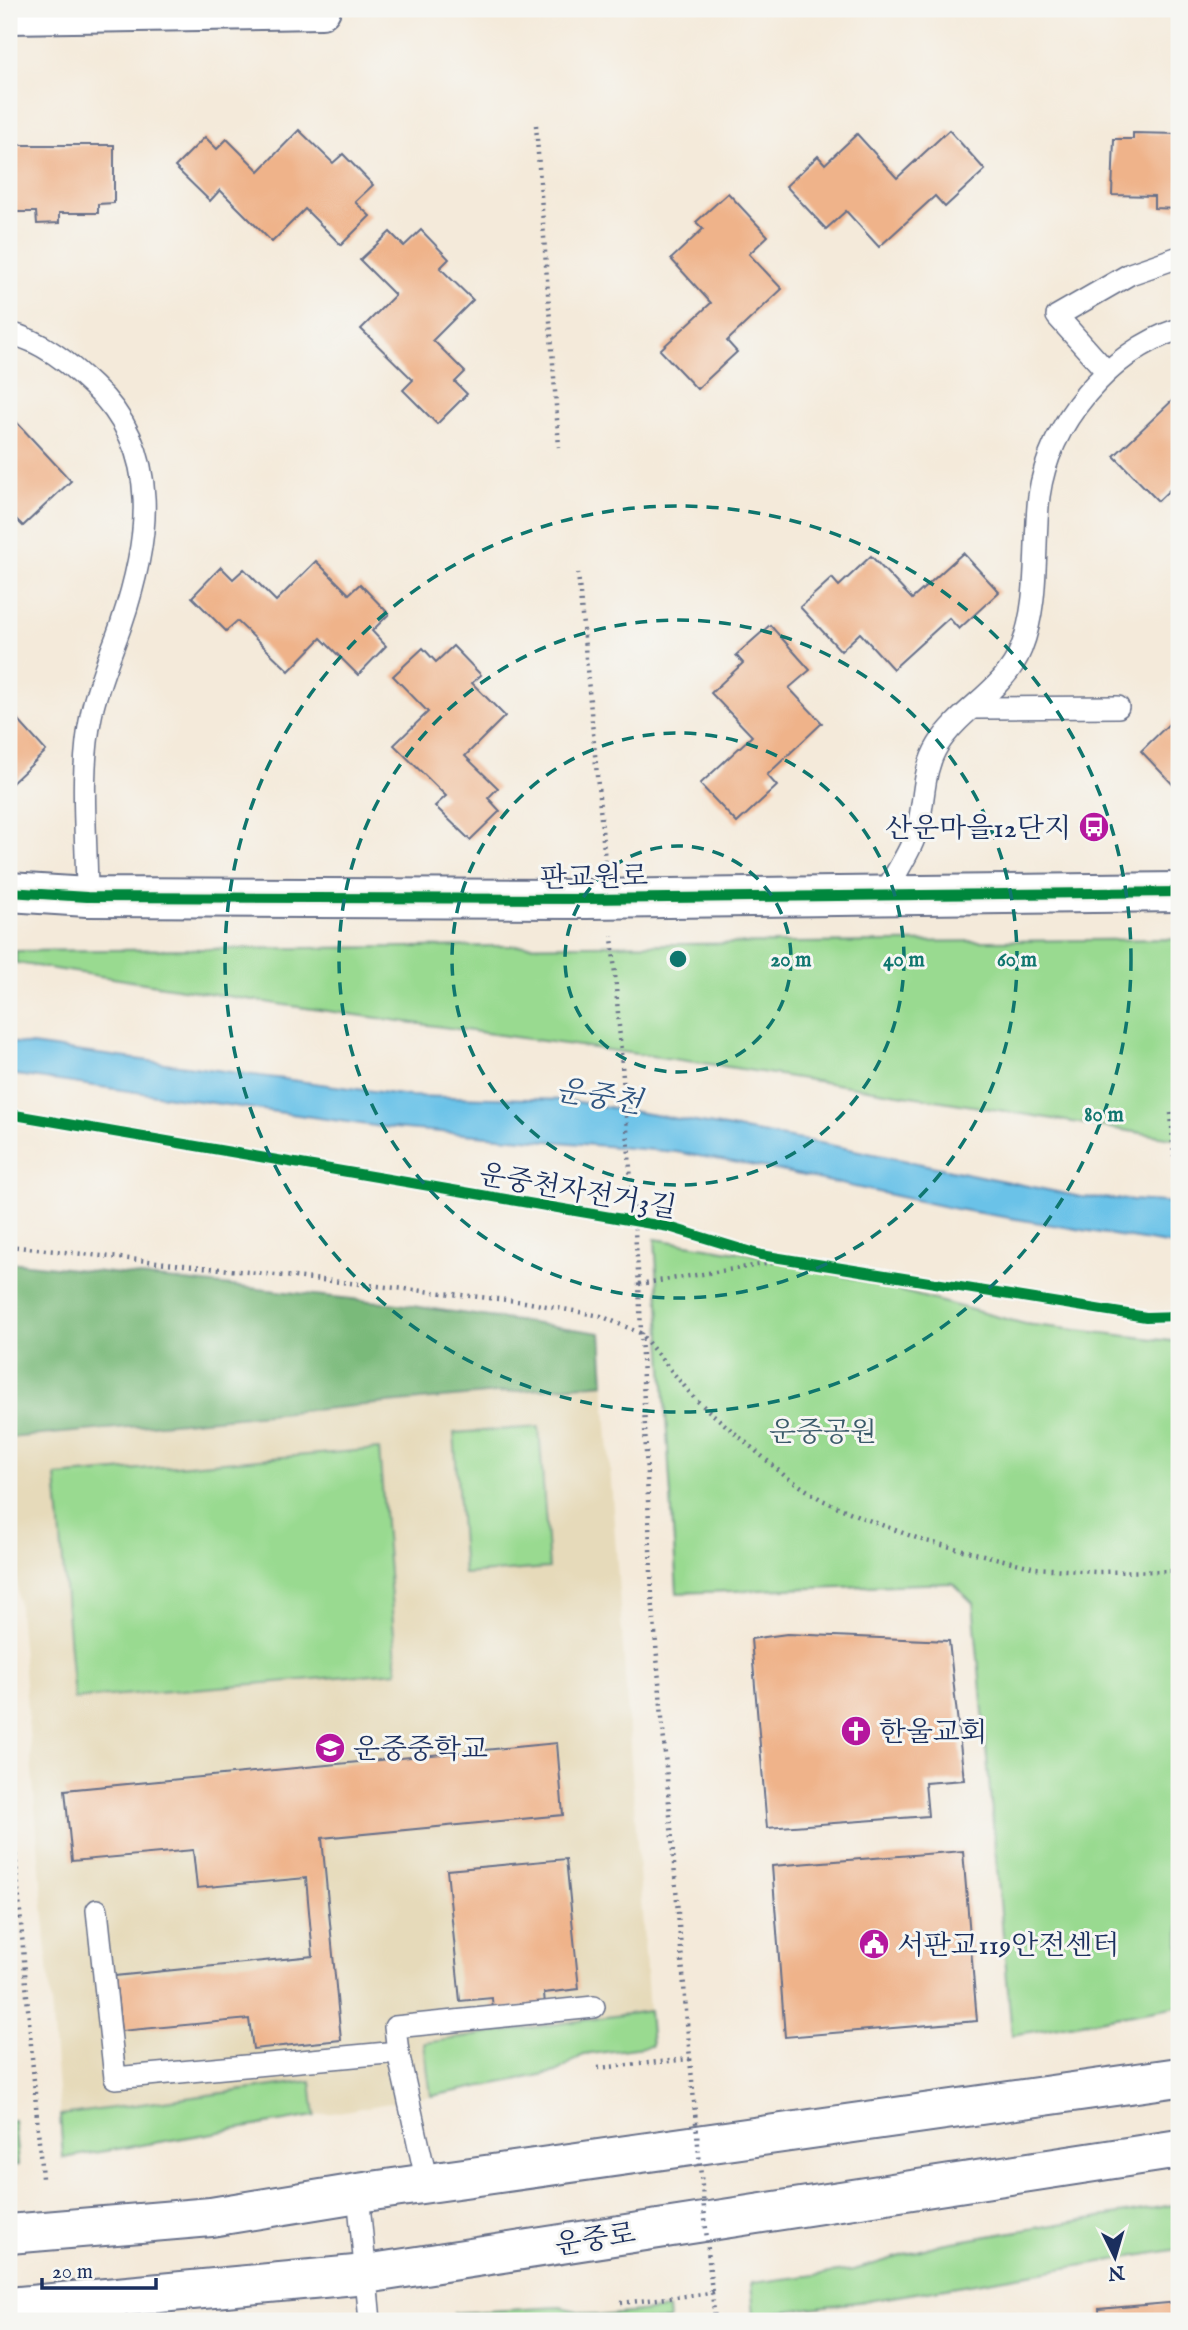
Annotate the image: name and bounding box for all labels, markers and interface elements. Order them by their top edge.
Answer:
bus stop icon: 산운마을12단지 [1077,810,1111,844]
place label: 산운마을12단지 [885,812,1071,847]
street label: 판교원로 [540,860,648,897]
centre of rings [666,947,690,971]
text: 20 m [771,947,812,974]
text: 40 m [883,947,925,974]
text: 60 m [997,947,1038,974]
water label: 운중천 [553,1072,647,1124]
text: 80 m [1084,1102,1124,1129]
street label: 운중천자전거3길 [476,1158,679,1227]
park label: 운중공원 [769,1416,877,1451]
church icon: 한울교회 [839,1714,873,1748]
place label: 한울교회 [879,1716,987,1751]
school or university icon: 운중중학교 [313,1731,347,1765]
place label: 운중중학교 [353,1733,488,1768]
public building icon: 서판교119안전센터 [857,1927,891,1961]
place label: 서판교119안전센터 [897,1929,1119,1964]
street label: 운중로 [553,2217,638,2264]
north arrow [1080,2222,1150,2292]
scale bar [42,2246,156,2290]
text: 20 m [52,2259,93,2286]
text: N [1107,2259,1127,2285]

